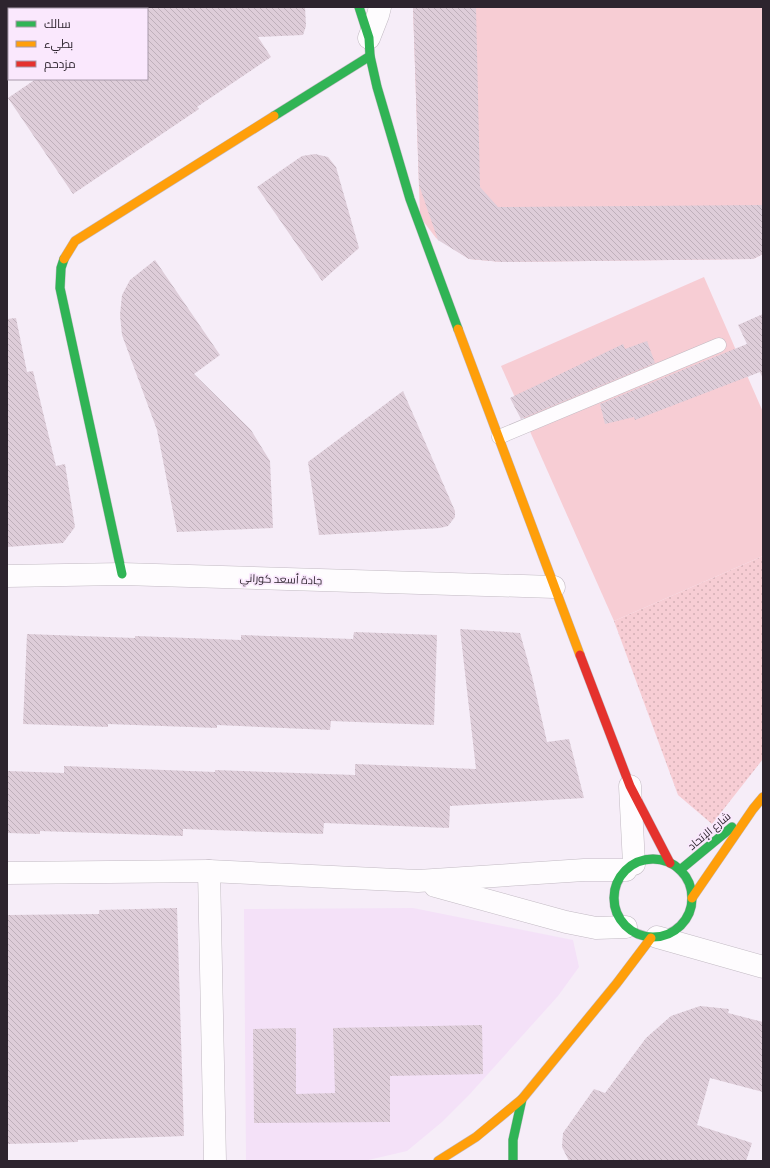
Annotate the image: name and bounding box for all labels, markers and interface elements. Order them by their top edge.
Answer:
legend [8,8,148,80]
text: سالك [44,14,71,33]
text: بطيء [44,34,73,54]
text: مزدحم [44,54,76,73]
street label: جادة أسعد كوراني [239,570,323,589]
street label: شارع الإتحاد [684,808,734,854]

